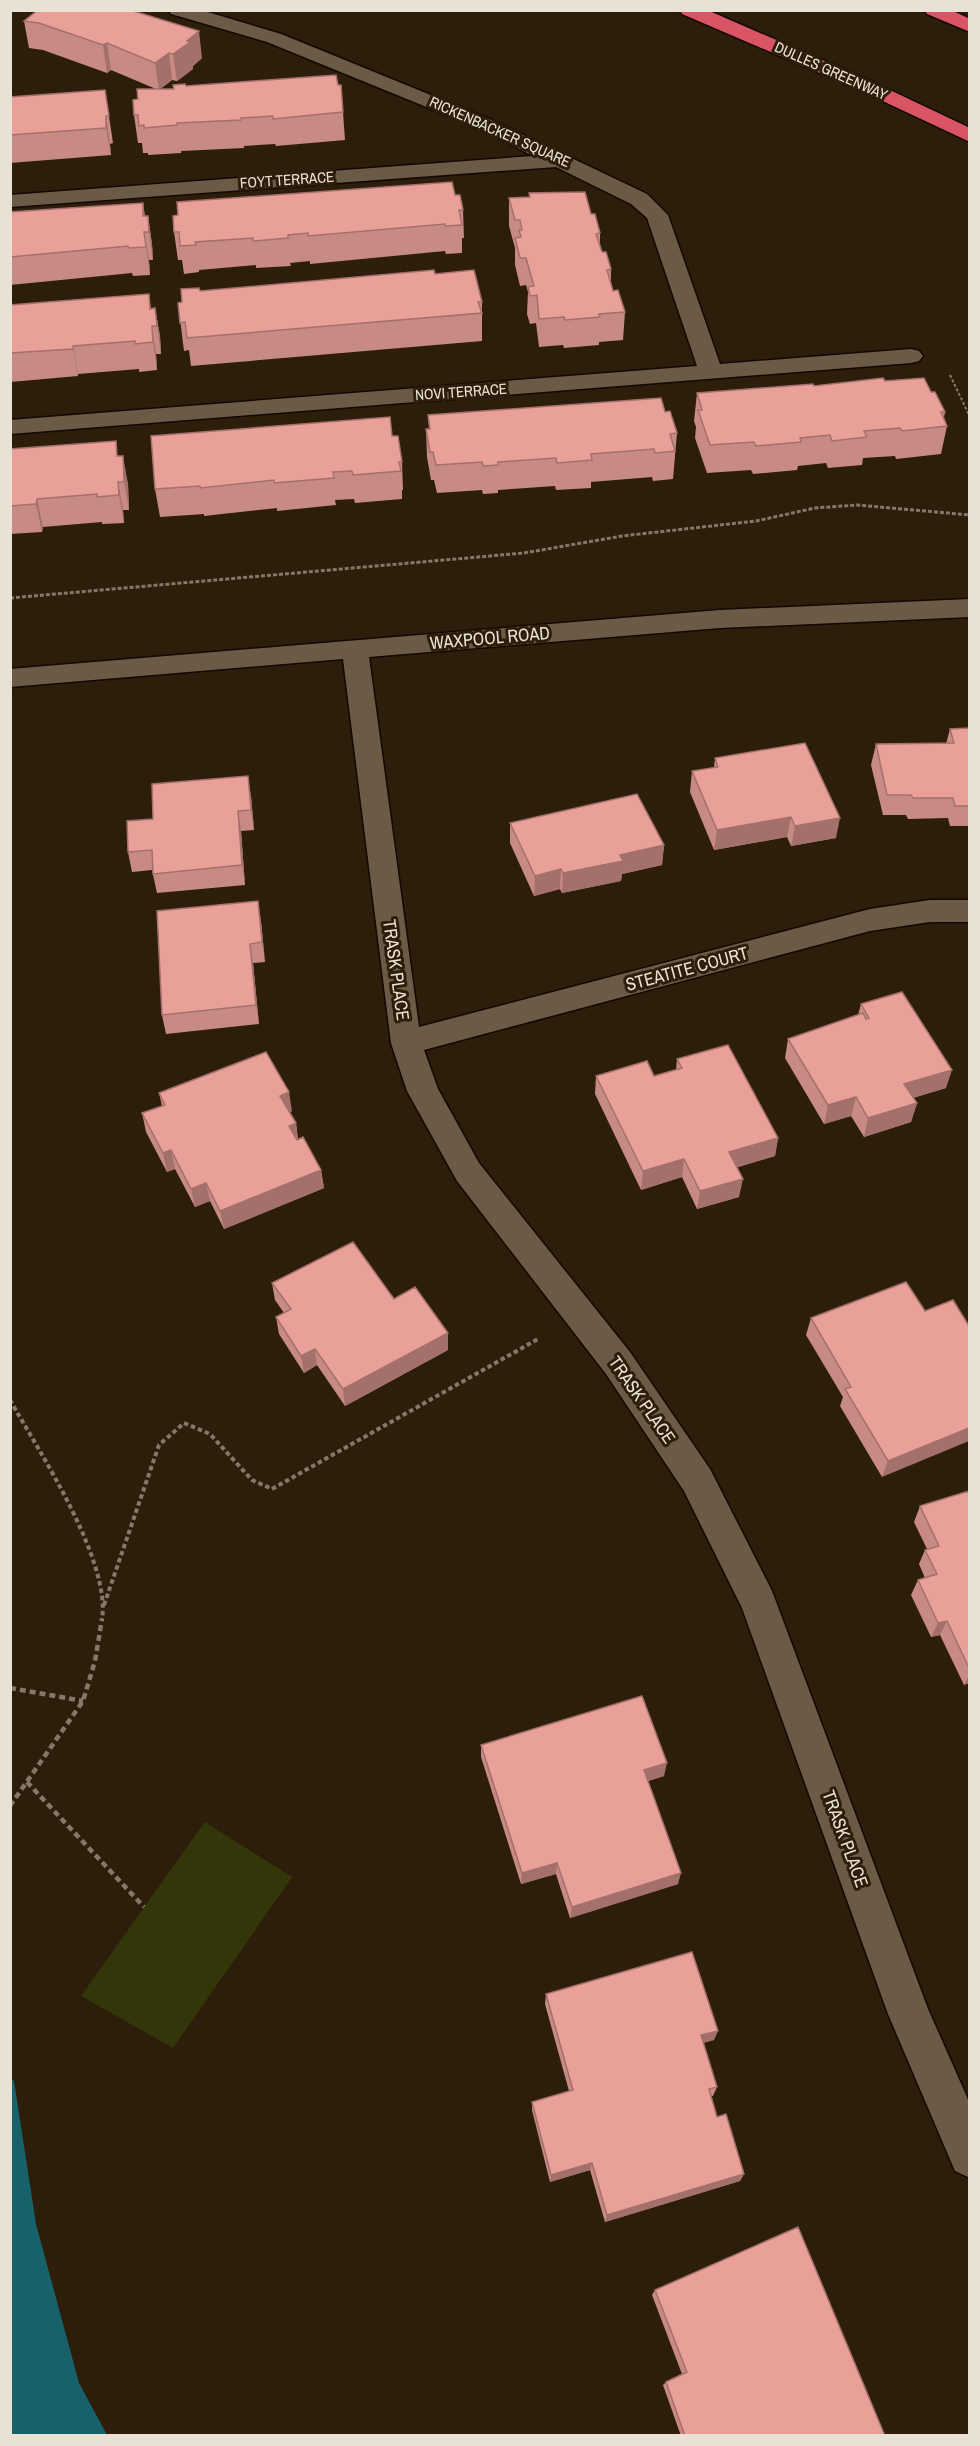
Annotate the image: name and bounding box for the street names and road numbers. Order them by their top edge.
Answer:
street label: DULLES GREENWAY [771,36,892,105]
street label: RICKENBACKER SQUARE [426,91,574,172]
street label: FOYT TERRACE [239,166,335,193]
street label: NOVI TERRACE [414,378,508,405]
street label: WAXPOOL ROAD [429,620,551,655]
street label: TRASK PLACE [377,918,416,1022]
street label: STEATITE COURT [623,940,751,997]
street label: TRASK PLACE [603,1351,682,1449]
street label: TRASK PLACE [816,1787,875,1891]

